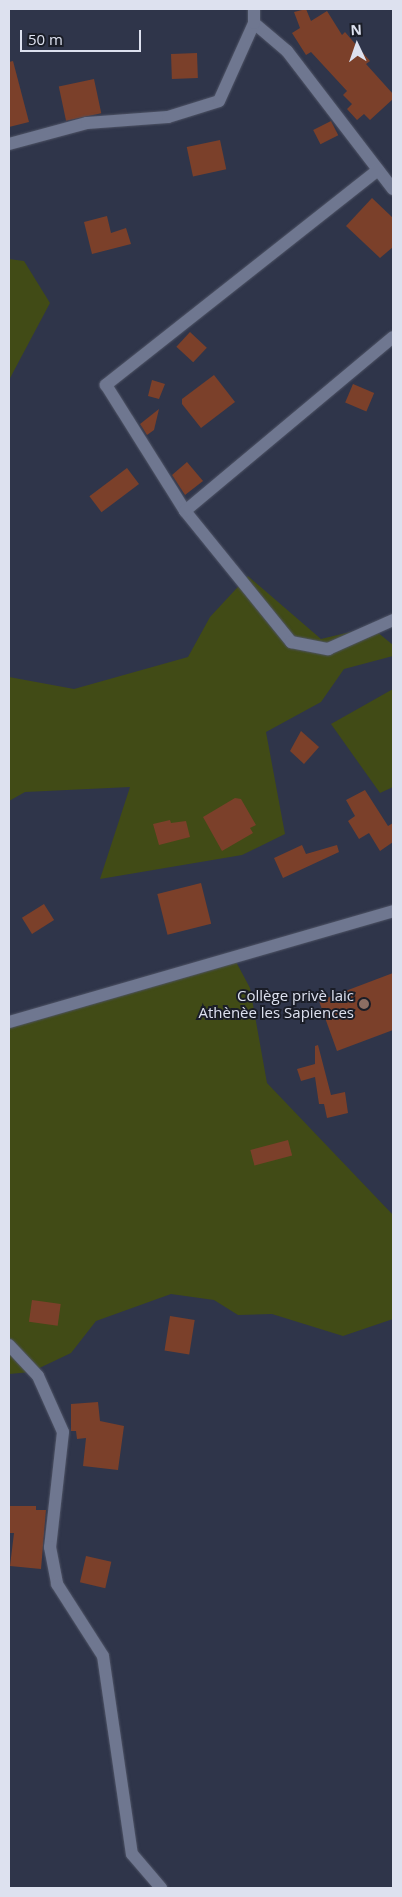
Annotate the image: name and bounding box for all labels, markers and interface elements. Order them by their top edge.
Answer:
scale bar [22,20,144,52]
north arrow [332,20,382,70]
text: N [350,20,362,39]
text: 50 m [28,29,63,49]
place label: Collège privè laic Athènèe les Sapiences [198,986,354,1021]
marker: Collège privè laic Athènèe les Sapiences [358,998,370,1010]

